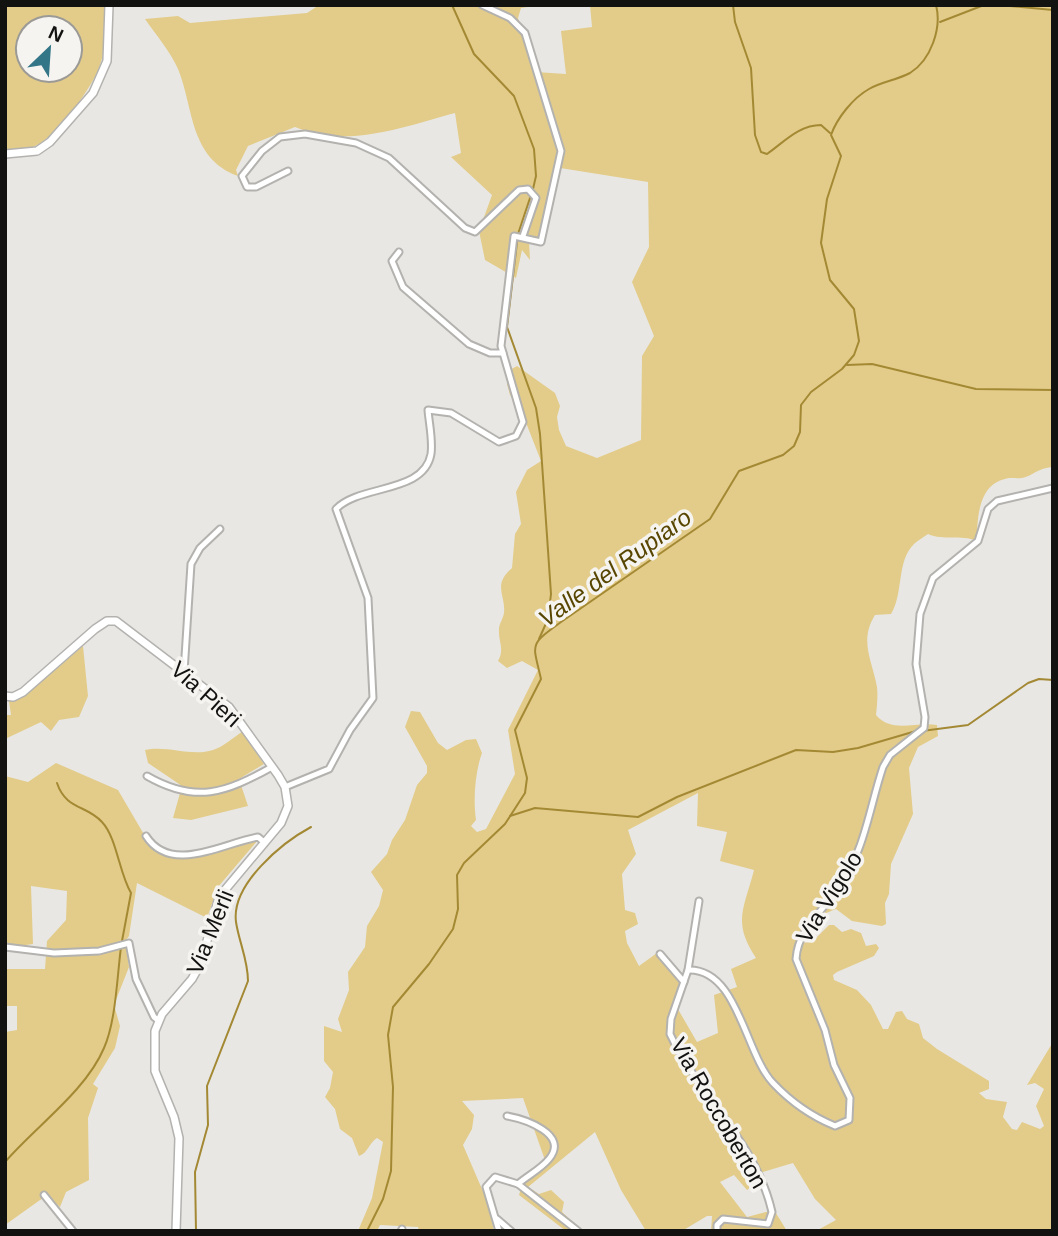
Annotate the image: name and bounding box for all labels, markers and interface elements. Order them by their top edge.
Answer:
north arrow [14,14,84,84]
text: N [45,22,67,46]
water label: Valle del Rupiaro [533,503,696,632]
street label: Via Pieri [166,656,246,732]
street label: Via Vigolo [791,847,867,947]
street label: Via Merli [181,886,239,978]
street label: Via Roccoberton [665,1033,773,1193]

